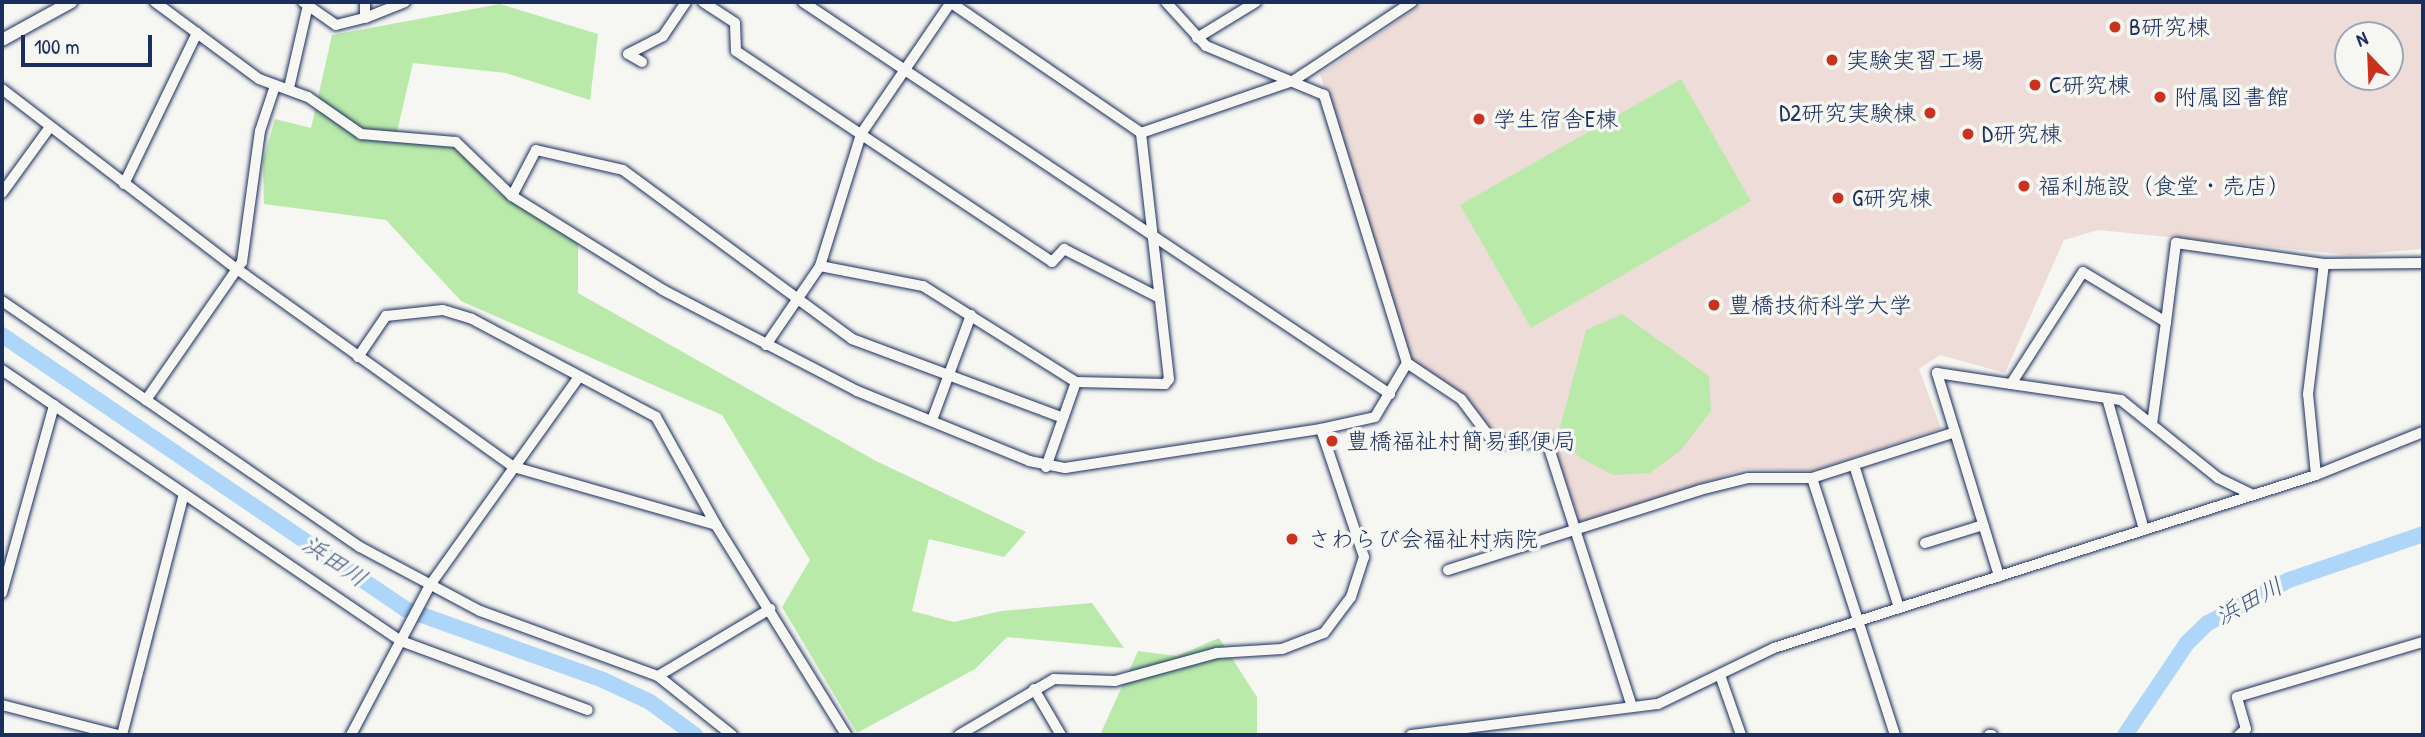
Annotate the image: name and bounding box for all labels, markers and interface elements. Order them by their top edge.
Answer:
place label: B研究棟 [2129,13,2210,41]
marker: B研究棟 [2107,19,2123,35]
scale bar [24,21,156,65]
north arrow [2334,21,2404,91]
text: N [2352,25,2371,52]
text: 100 m [34,32,80,61]
place label: 実験実習工場 [1846,46,1984,74]
marker: 実験実習工場 [1824,52,1840,68]
place label: C研究棟 [2049,71,2131,99]
marker: C研究棟 [2027,77,2043,93]
place label: 附属図書館 [2174,83,2289,111]
marker: 附属図書館 [2152,89,2168,105]
place label: D2研究実験棟 [1779,99,1916,127]
place label: 学生宿舎E棟 [1493,105,1618,133]
marker: D2研究実験棟 [1922,105,1938,121]
marker: 学生宿舎E棟 [1471,111,1487,127]
place label: D研究棟 [1982,120,2062,148]
marker: D研究棟 [1960,126,1976,142]
place label: 福利施設（食堂・売店） [2038,172,2291,200]
marker: 福利施設（食堂・売店） [2016,178,2032,194]
place label: G研究棟 [1852,184,1932,212]
marker: G研究棟 [1830,190,1846,206]
place label: 豊橋技術科学大学 [1728,291,1912,319]
marker: 豊橋技術科学大学 [1706,297,1722,313]
place label: 豊橋福祉村簡易郵便局 [1346,427,1576,455]
marker: 豊橋福祉村簡易郵便局 [1324,433,1340,449]
place label: さわらび会福祉村病院 [1308,525,1538,553]
water label: 浜田川 [297,529,373,593]
marker: さわらび会福祉村病院 [1282,529,1302,549]
water label: 浜田川 [2210,571,2288,631]

